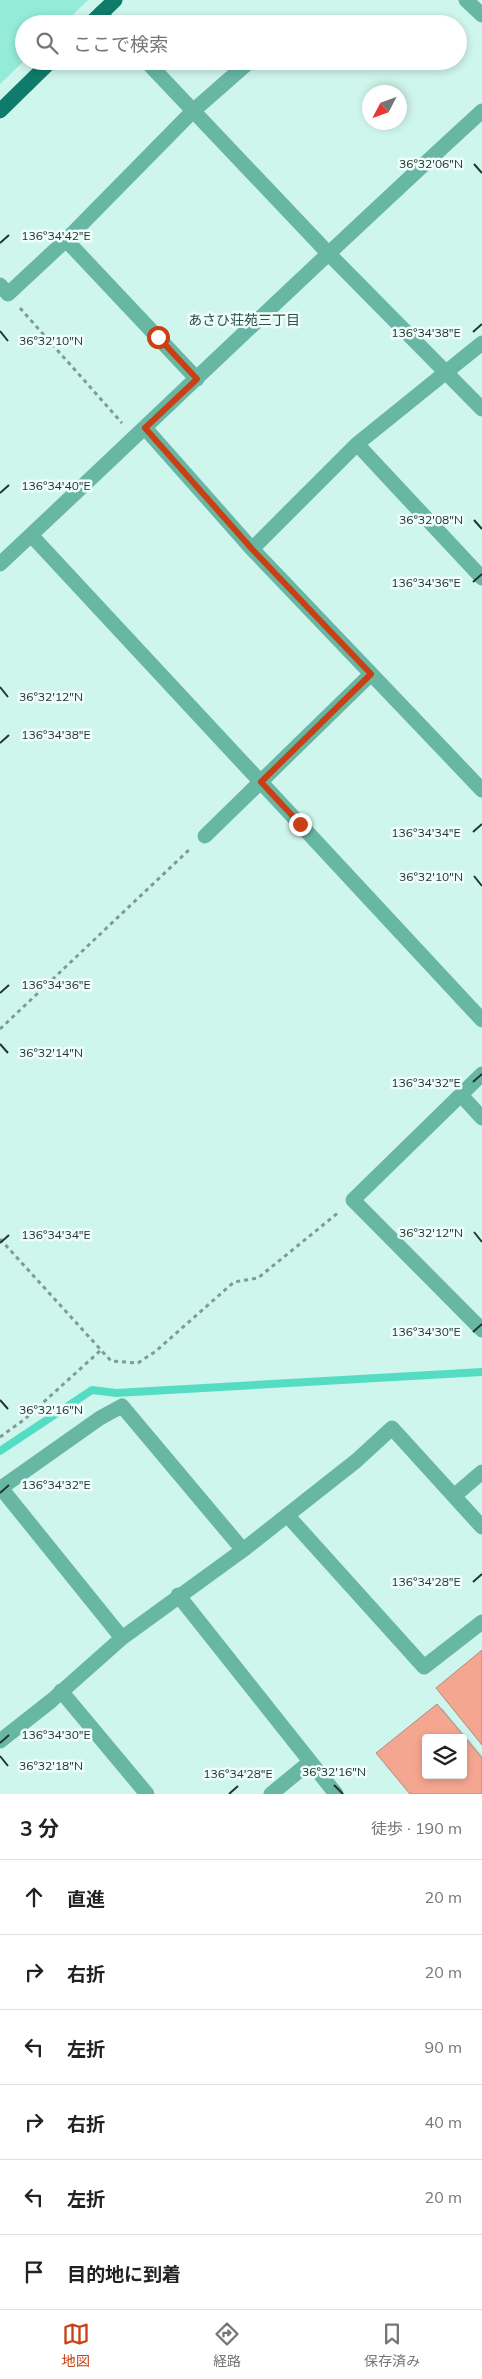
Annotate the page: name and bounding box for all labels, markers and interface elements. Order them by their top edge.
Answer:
search box [15,15,467,70]
icon: search [33,29,61,57]
text: ここで検索 [73,32,168,56]
north arrow [362,85,407,130]
text: 36°32'06"N [399,156,463,171]
text: 136°34'42"E [21,228,91,243]
district label: あさひ荘苑三丁目 [188,311,300,329]
text: 136°34'38"E [391,325,461,340]
route start [147,326,170,349]
text: 36°32'10"N [19,333,83,348]
text: 136°34'40"E [21,478,91,493]
text: 36°32'08"N [399,512,463,527]
text: 136°34'36"E [391,575,461,590]
text: 36°32'12"N [19,689,83,704]
text: 136°34'38"E [21,727,91,742]
route end [289,813,312,836]
text: 136°34'34"E [391,825,461,840]
text: 36°32'10"N [399,869,463,884]
text: 136°34'36"E [21,977,91,992]
text: 36°32'14"N [19,1045,83,1060]
text: 136°34'32"E [391,1075,461,1090]
text: 36°32'12"N [399,1225,463,1240]
text: 136°34'34"E [21,1227,91,1242]
text: 136°34'30"E [391,1324,461,1339]
text: 36°32'16"N [19,1402,83,1417]
text: 136°34'32"E [21,1477,91,1492]
text: 136°34'28"E [391,1574,461,1589]
text: 136°34'30"E [21,1727,91,1742]
map controls [422,1734,467,1779]
button: layers [422,1734,467,1779]
text: 36°32'18"N [19,1758,83,1773]
text: 36°32'16"N [302,1764,366,1779]
text: 136°34'28"E [203,1766,273,1781]
text: 3 分 [20,1815,59,1841]
text: 徒歩 · 190 m [371,1818,462,1838]
icon: ahead [20,1883,48,1911]
text: 直進 [67,1887,105,1911]
text: 20 m [425,1887,462,1907]
icon: right [20,1958,48,1986]
text: 右折 [67,1962,105,1986]
text: 20 m [425,1962,462,1982]
icon: left [20,2033,48,2061]
text: 左折 [67,2037,105,2061]
text: 90 m [425,2037,462,2057]
icon: right [20,2108,48,2136]
text: 右折 [67,2112,105,2136]
text: 40 m [425,2112,462,2132]
icon: left [20,2183,48,2211]
text: 左折 [67,2187,105,2211]
text: 20 m [425,2187,462,2207]
icon: arrive [20,2258,48,2286]
text: 目的地に到着 [67,2262,181,2286]
tab: 地図 [62,2320,90,2370]
tab: 経路 [213,2320,241,2370]
tab: 保存済み [364,2320,420,2370]

